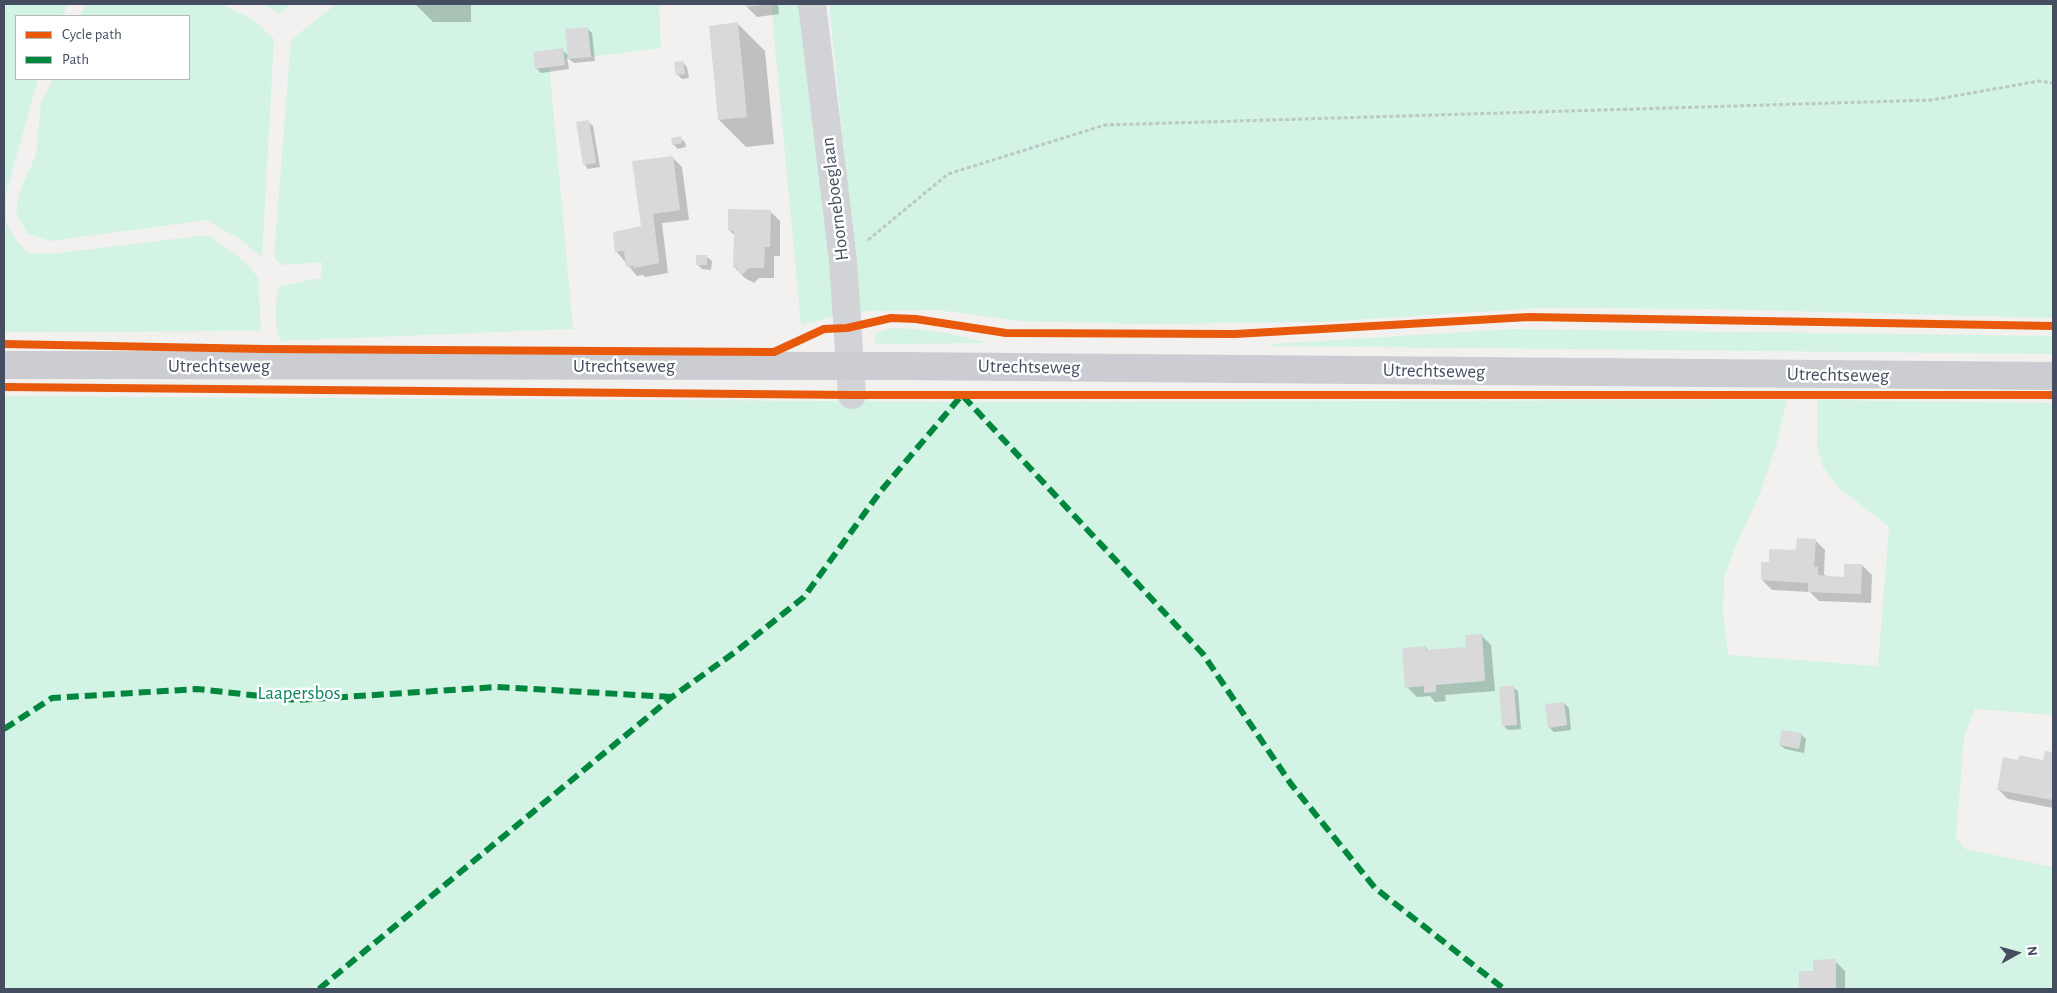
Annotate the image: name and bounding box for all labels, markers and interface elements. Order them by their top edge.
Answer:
legend [15,15,190,80]
text: Cycle path [62,27,122,42]
text: Path [62,52,89,67]
street label: Hoorneboeglaan [816,136,854,262]
street label: Utrechtseweg [168,355,270,377]
street label: Utrechtseweg [573,355,675,377]
street label: Utrechtseweg [978,355,1080,379]
street label: Utrechtseweg [1383,359,1485,383]
street label: Utrechtseweg [1787,363,1889,387]
park label: Laapersbos [257,682,341,704]
north arrow [1992,928,2042,978]
text: N [2024,945,2039,957]

